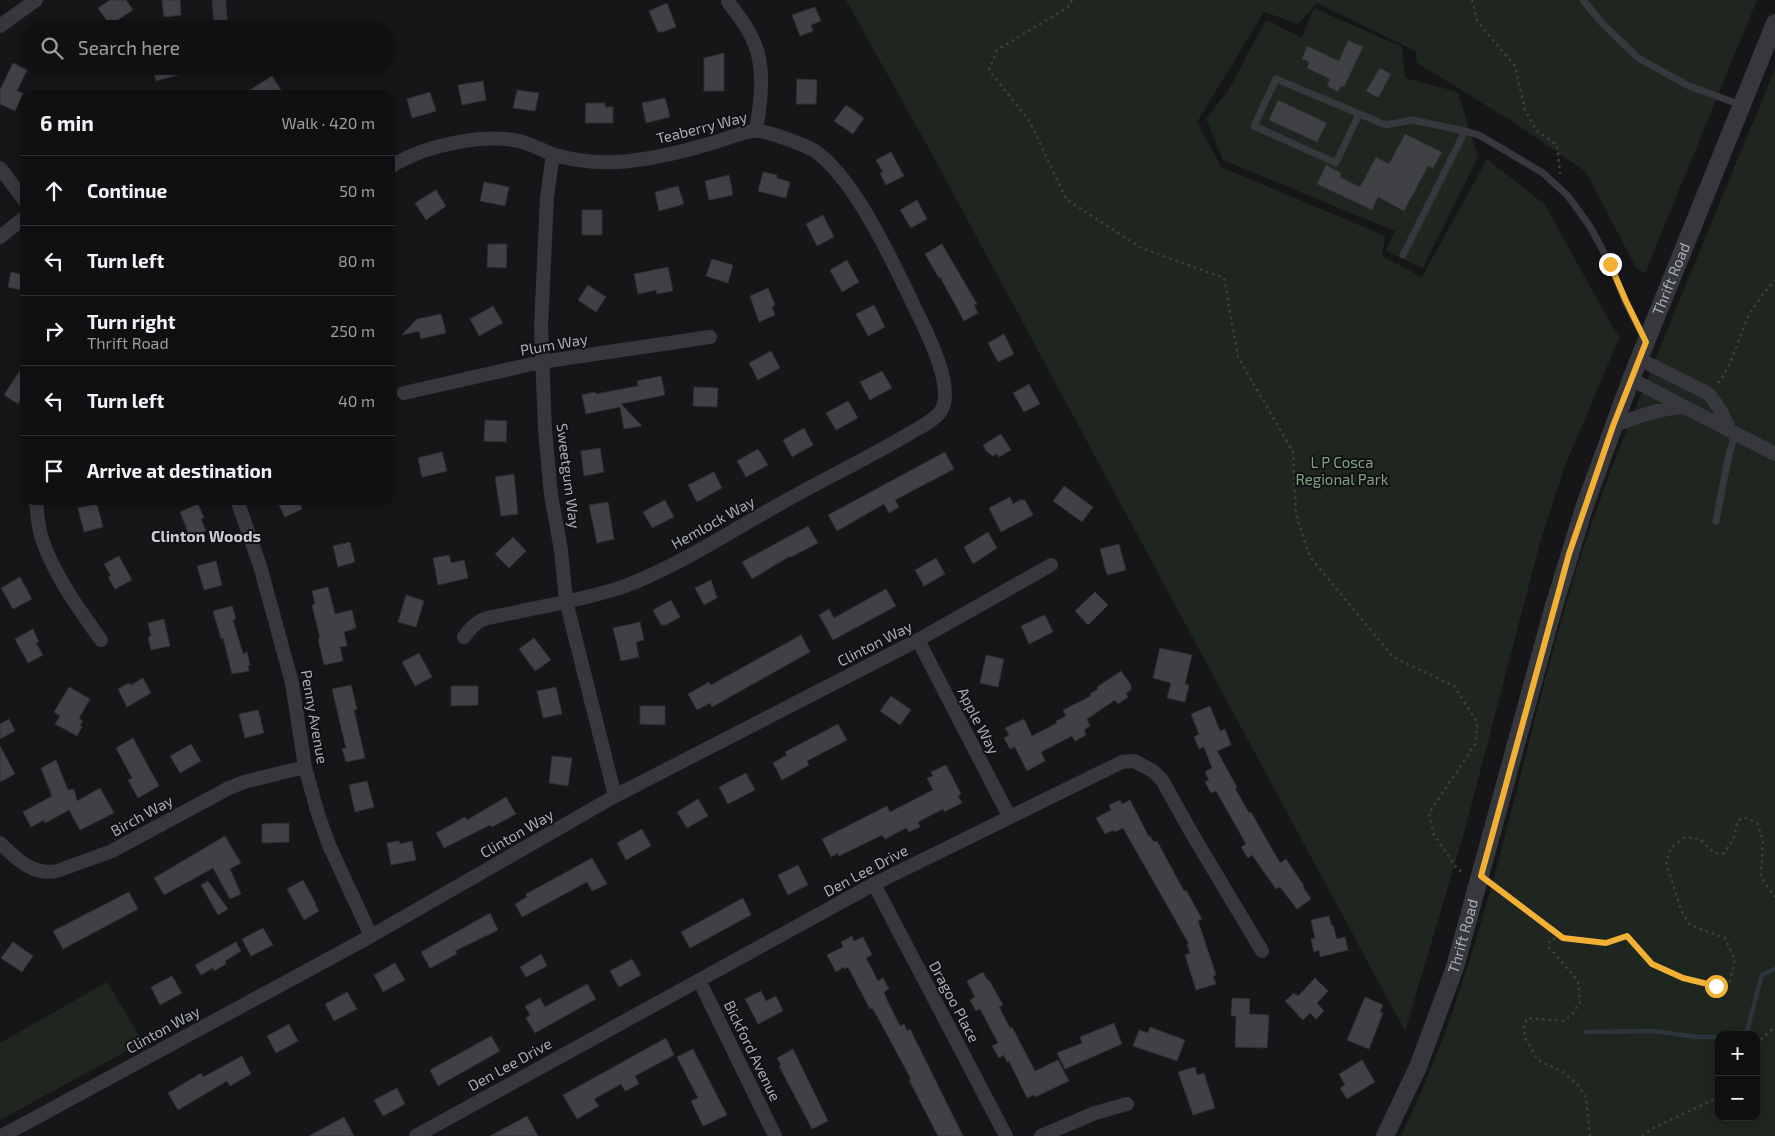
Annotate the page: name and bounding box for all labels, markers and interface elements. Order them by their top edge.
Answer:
search box [20,20,395,75]
icon: search [38,34,66,62]
text: Search here [78,36,180,59]
street label: Teaberry Way [654,107,749,147]
text: 6 min [40,110,94,135]
text: Walk · 420 m [282,113,375,132]
icon: ahead [40,177,68,205]
text: Continue [87,179,167,202]
text: 50 m [339,181,375,200]
street label: Thrift Road [1648,240,1693,318]
icon: left [40,247,68,275]
text: Turn left [87,249,164,272]
text: 80 m [338,251,375,270]
route end [1599,253,1622,276]
text: Turn right [87,310,175,333]
icon: right [40,317,68,345]
text: 250 m [330,321,375,340]
street label: Plum Way [519,329,589,359]
text: Thrift Road [87,333,169,352]
icon: left [40,387,68,415]
text: Turn left [87,389,164,412]
text: 40 m [338,391,375,410]
street label: Sweetgum Way [554,422,584,530]
park label: L P Cosca Regional Park [1296,453,1389,488]
icon: arrive [40,457,68,485]
text: Arrive at destination [87,459,272,482]
street label: Hemlock Way [668,492,757,552]
district label: Clinton Woods [151,526,261,545]
street label: Clinton Way [834,617,915,670]
street label: Penny Avenue [298,668,332,765]
street label: Apple Way [954,684,1003,757]
street label: Birch Way [107,791,176,840]
street label: Clinton Way [477,805,556,861]
street label: Den Lee Drive [820,840,911,900]
street label: Thrift Road [1443,897,1481,976]
street label: Dragoo Place [926,958,984,1045]
route start [1705,975,1728,998]
street label: Bickford Avenue [721,997,785,1104]
street label: Clinton Way [122,1001,203,1057]
map controls [1715,1031,1760,1121]
button: + [1715,1031,1760,1076]
street label: Den Lee Drive [465,1034,554,1094]
button: − [1715,1076,1760,1121]

